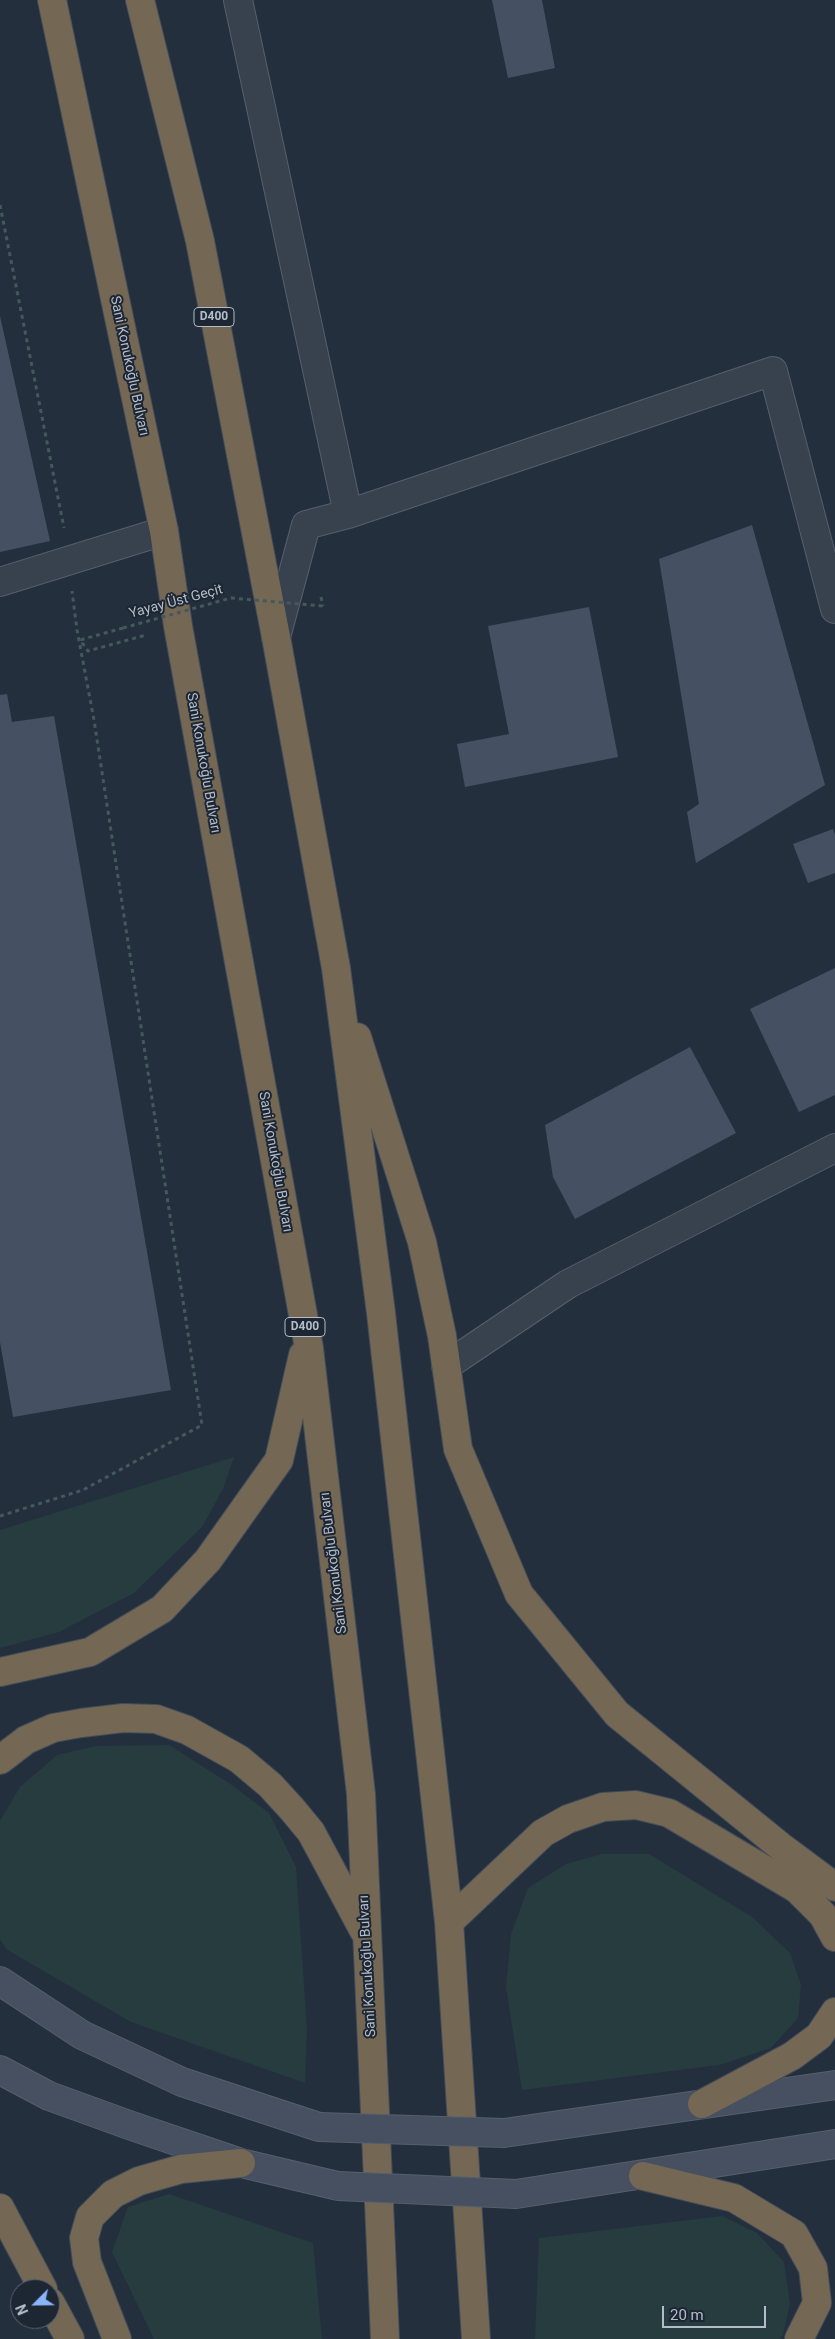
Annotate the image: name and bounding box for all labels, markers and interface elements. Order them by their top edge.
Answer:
street label: Sani Konukoğlu Bulvarı [106,295,152,437]
road number: D400 [194,308,234,326]
street label: Yayay Üst Geçit [127,581,225,623]
street label: Sani Konukoğlu Bulvarı [182,691,224,835]
street label: Sani Konukoğlu Bulvarı [254,1090,296,1234]
road number: D400 [285,1318,325,1336]
street label: Sani Konukoğlu Bulvarı [317,1491,351,1635]
street label: Sani Konukoğlu Bulvarı [356,1894,380,2038]
north arrow [10,2279,60,2329]
scale bar [665,2296,769,2328]
text: N [13,2302,31,2317]
text: 20 m [670,2306,704,2324]

